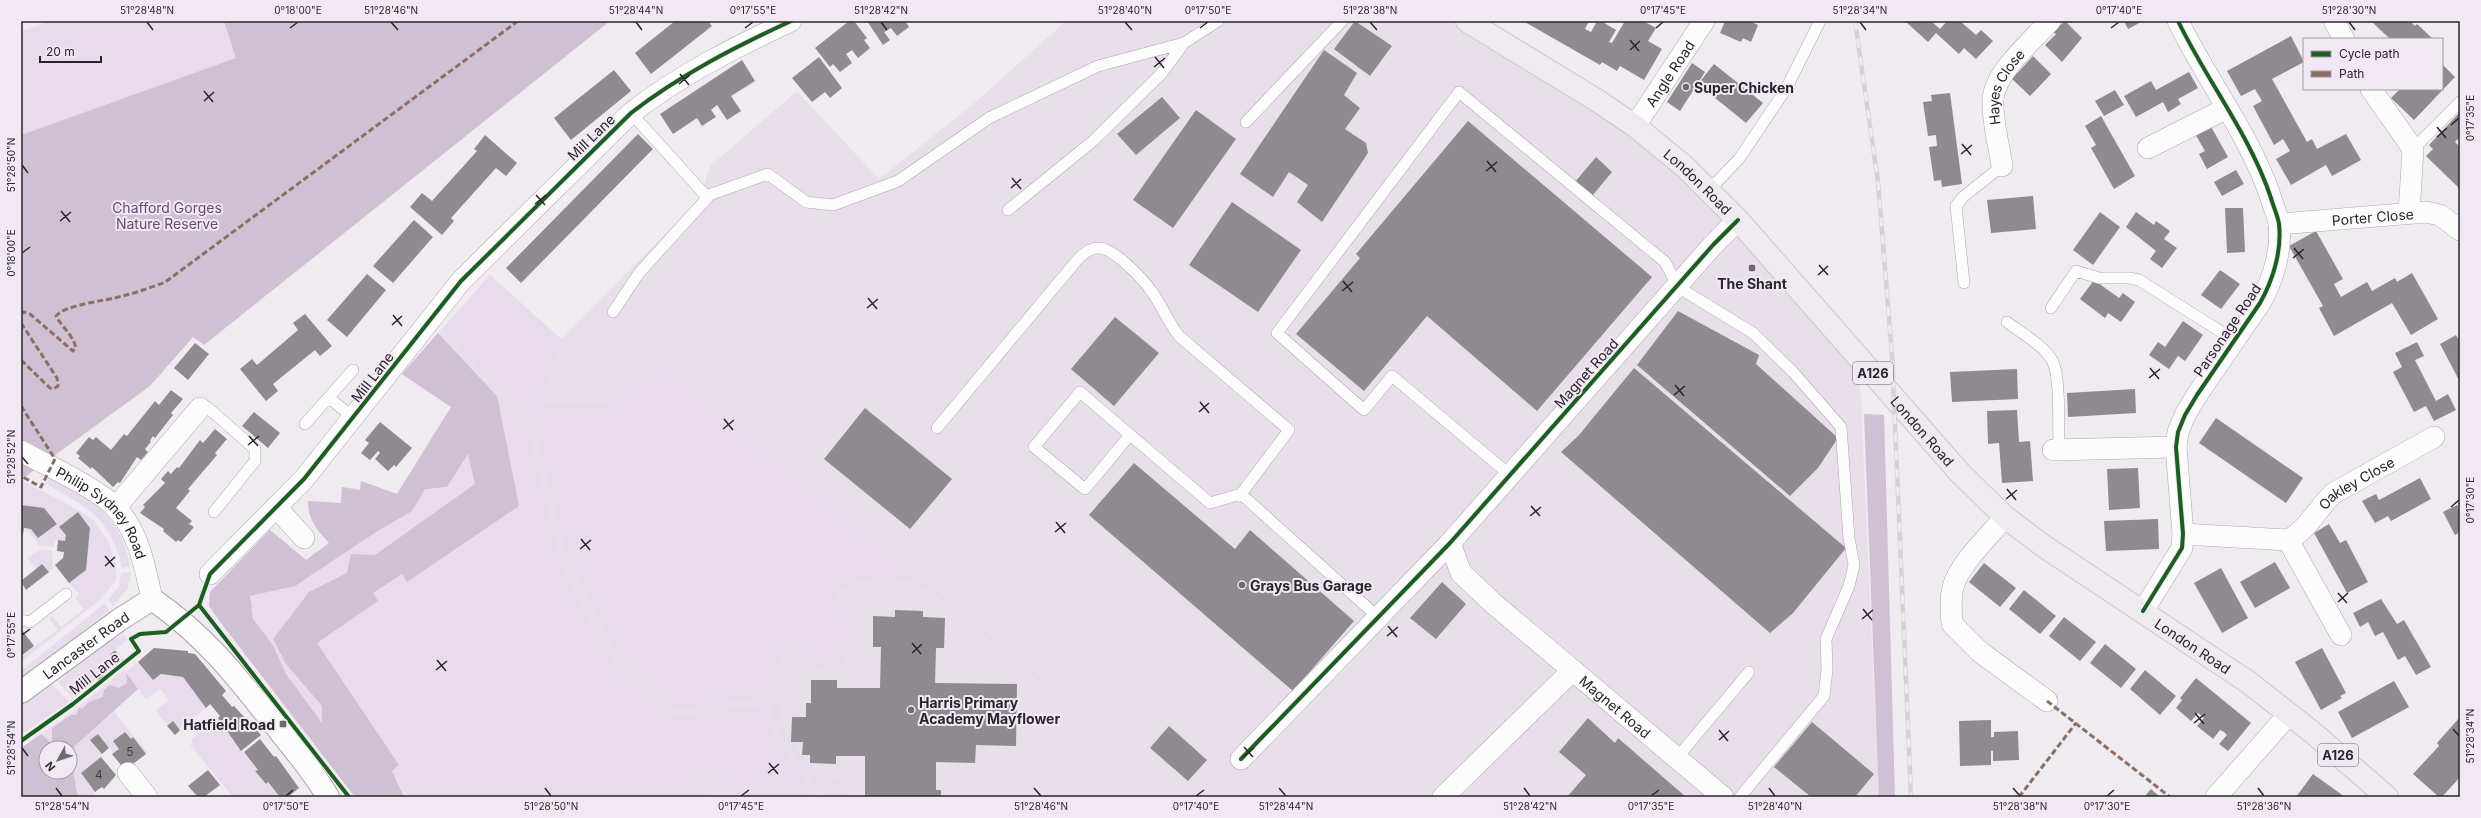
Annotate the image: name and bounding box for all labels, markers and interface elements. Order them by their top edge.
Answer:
text: 51°28'48"N [120,4,174,16]
text: 0°18'00"E [274,4,322,16]
text: 51°28'46"N [364,4,418,16]
text: 51°28'44"N [609,4,663,16]
text: 0°17'55"E [730,4,776,16]
text: 51°28'42"N [854,4,908,16]
text: 51°28'40"N [1098,4,1152,16]
text: 0°17'50"E [1185,4,1231,16]
text: 51°28'38"N [1343,4,1397,16]
text: 0°17'45"E [1640,4,1686,16]
text: 51°28'34"N [1833,4,1887,16]
text: 0°17'40"E [2096,4,2142,16]
text: 51°28'30"N [2322,4,2376,16]
street label: Angle Road [1642,37,1698,110]
scale bar [40,38,101,64]
legend [2303,38,2443,90]
text: 20 m [46,44,75,59]
street label: Hayes Close [1984,45,2028,126]
text: Cycle path [2339,46,2400,61]
text: Path [2339,66,2364,81]
place label: Super Chicken [1694,79,1794,96]
marker: Super Chicken [1681,82,1691,92]
text: 0°17'35"E [2464,95,2476,141]
street label: Mill Lane [564,110,618,164]
text: 51°28'50"N [5,138,17,192]
street label: London Road [1661,145,1736,218]
park label: Chafford Gorges Nature Reserve [112,199,222,232]
street label: Porter Close [2331,205,2414,228]
text: 0°18'00"E [5,229,17,277]
marker: The Shant [1747,263,1757,273]
place label: The Shant [1717,275,1787,292]
street label: Parsonage Road [2190,280,2264,380]
street label: Magnet Road [1550,335,1622,411]
street label: Mill Lane [347,349,397,405]
road number: A126 [1853,362,1893,384]
street label: London Road [1888,392,1958,469]
text: 51°28'52"N [5,430,17,484]
street label: Oakley Close [2314,453,2397,513]
street label: Philip Sydney Road [54,463,150,561]
text: 0°17'30"E [2464,477,2476,523]
place label: Grays Bus Garage [1250,577,1372,594]
marker: Grays Bus Garage [1237,580,1247,590]
street label: Lancaster Road [39,607,132,682]
text: 0°17'55"E [5,612,17,658]
street label: London Road [2152,614,2234,677]
street label: Mill Lane [66,648,122,698]
street label: Magnet Road [1576,671,1654,741]
place label: Harris Primary Academy Mayflower [919,694,1060,727]
marker: Harris Primary Academy Mayflower [906,705,916,715]
text: 51°28'34"N [2464,709,2476,763]
place label: Hatfield Road [183,716,275,733]
marker: Hatfield Road [278,719,288,729]
text: 51°28'54"N [5,721,17,775]
north arrow [38,740,78,780]
house number: 5 [126,744,134,759]
road number: A126 [2318,744,2358,766]
text: N [42,759,58,774]
house number: 4 [95,767,103,782]
text: 51°28'54"N [35,800,89,812]
text: 0°17'50"E [263,800,309,812]
text: 51°28'50"N [524,800,578,812]
text: 0°17'45"E [718,800,764,812]
text: 51°28'46"N [1014,800,1068,812]
text: 0°17'40"E [1173,800,1219,812]
text: 51°28'44"N [1259,800,1313,812]
text: 51°28'42"N [1503,800,1557,812]
text: 0°17'35"E [1628,800,1674,812]
text: 51°28'40"N [1748,800,1802,812]
text: 51°28'38"N [1993,800,2047,812]
text: 0°17'30"E [2084,800,2130,812]
text: 51°28'36"N [2237,800,2291,812]

